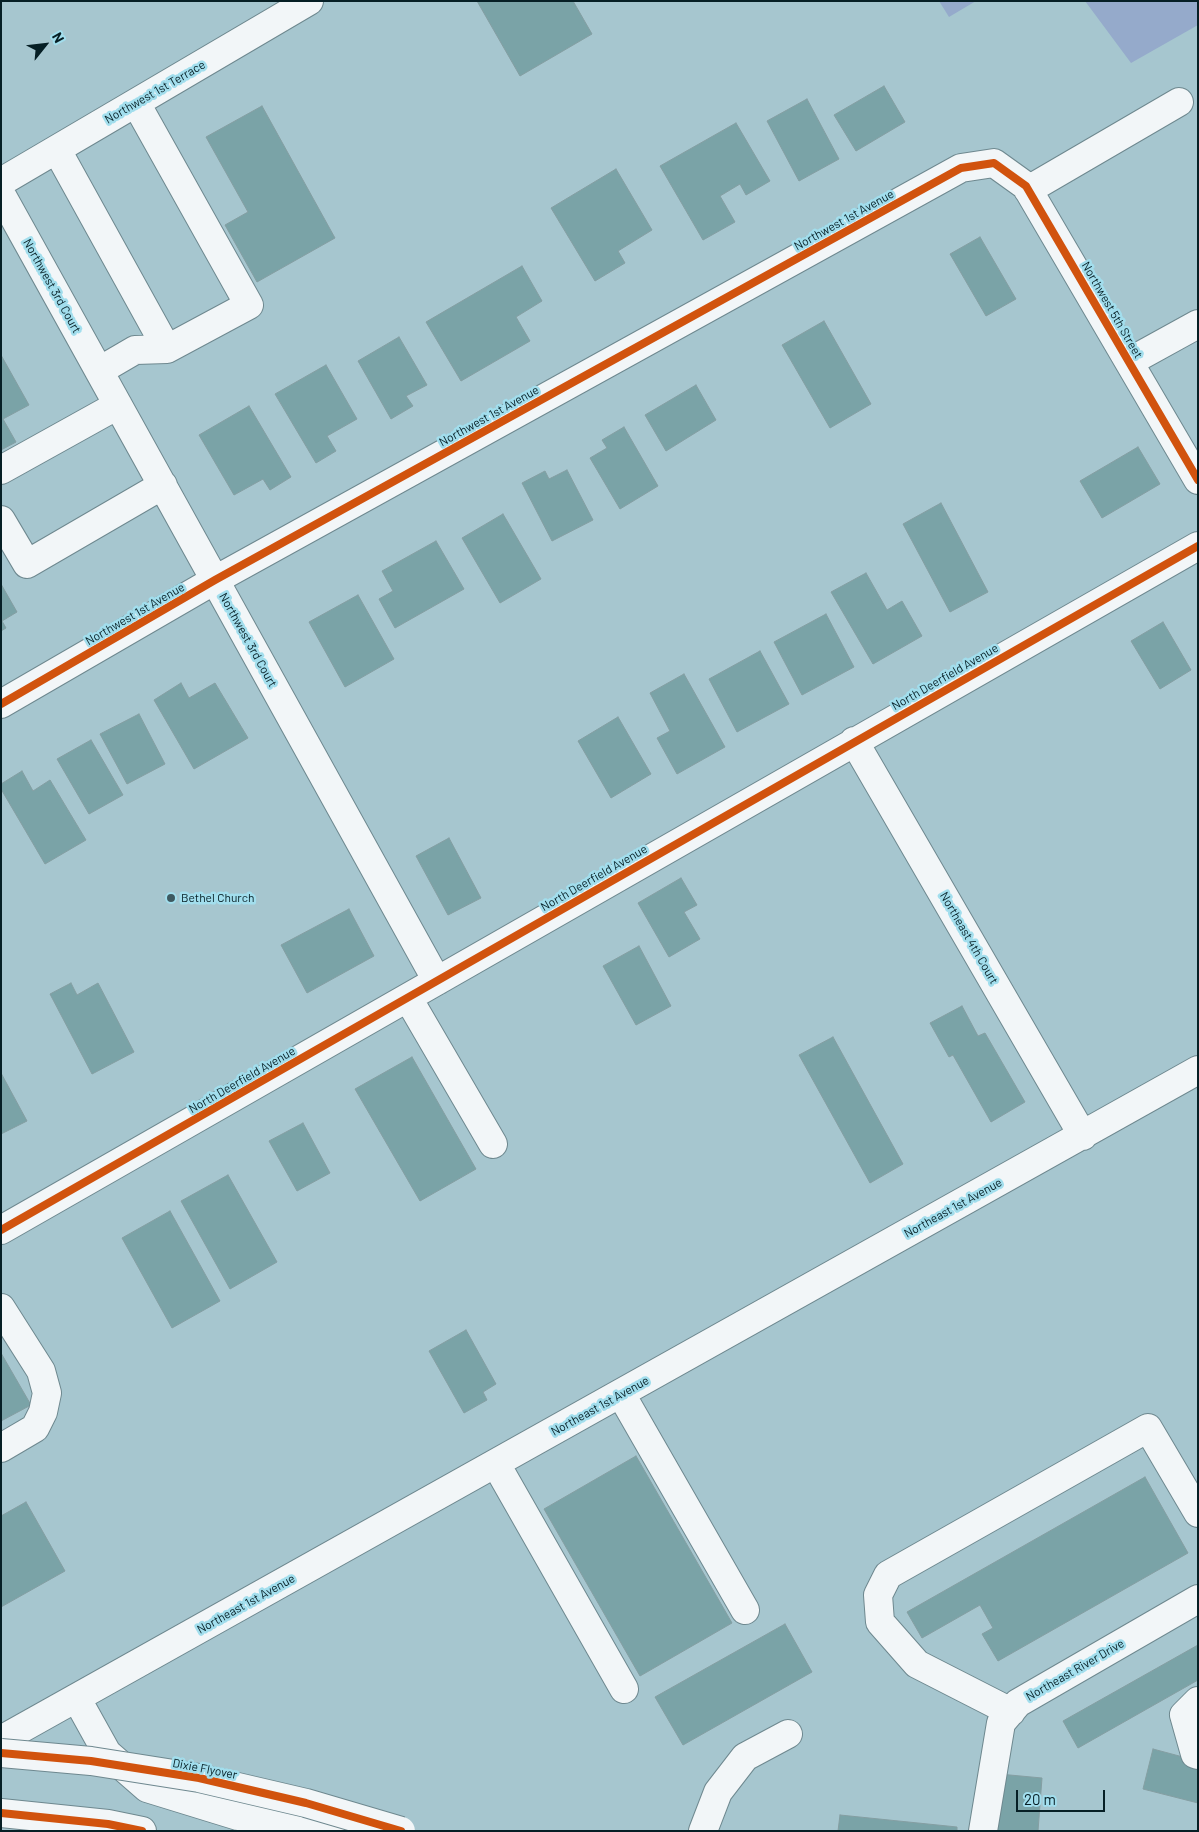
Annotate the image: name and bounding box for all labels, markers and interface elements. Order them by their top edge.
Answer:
north arrow [20,20,70,70]
text: N [49,29,68,46]
street label: Northwest 1st Terrace [102,57,208,127]
street label: Northwest 1st Avenue [792,187,896,253]
street label: Northwest 3rd Court [20,236,84,336]
street label: Northwest 5th Street [1078,259,1146,361]
street label: Northwest 1st Avenue [437,383,541,449]
street label: Northwest 1st Avenue [83,580,187,648]
street label: Northwest 3rd Court [216,590,280,690]
street label: North Deerfield Avenue [889,641,1001,713]
street label: North Deerfield Avenue [538,842,650,914]
street label: Northeast 4th Court [937,889,1001,987]
place label: Bethel Church [181,891,254,905]
marker: Bethel Church [165,892,177,904]
street label: North Deerfield Avenue [186,1044,298,1116]
street label: Northeast 1st Avenue [901,1175,1005,1241]
street label: Northeast 1st Avenue [548,1373,652,1439]
street label: Northeast 1st Avenue [194,1571,298,1637]
street label: Northeast River Drive [1023,1636,1127,1704]
street label: Dixie Flyover [171,1756,239,1782]
scale bar [1019,1780,1108,1812]
text: 20 m [1024,1790,1056,1808]

